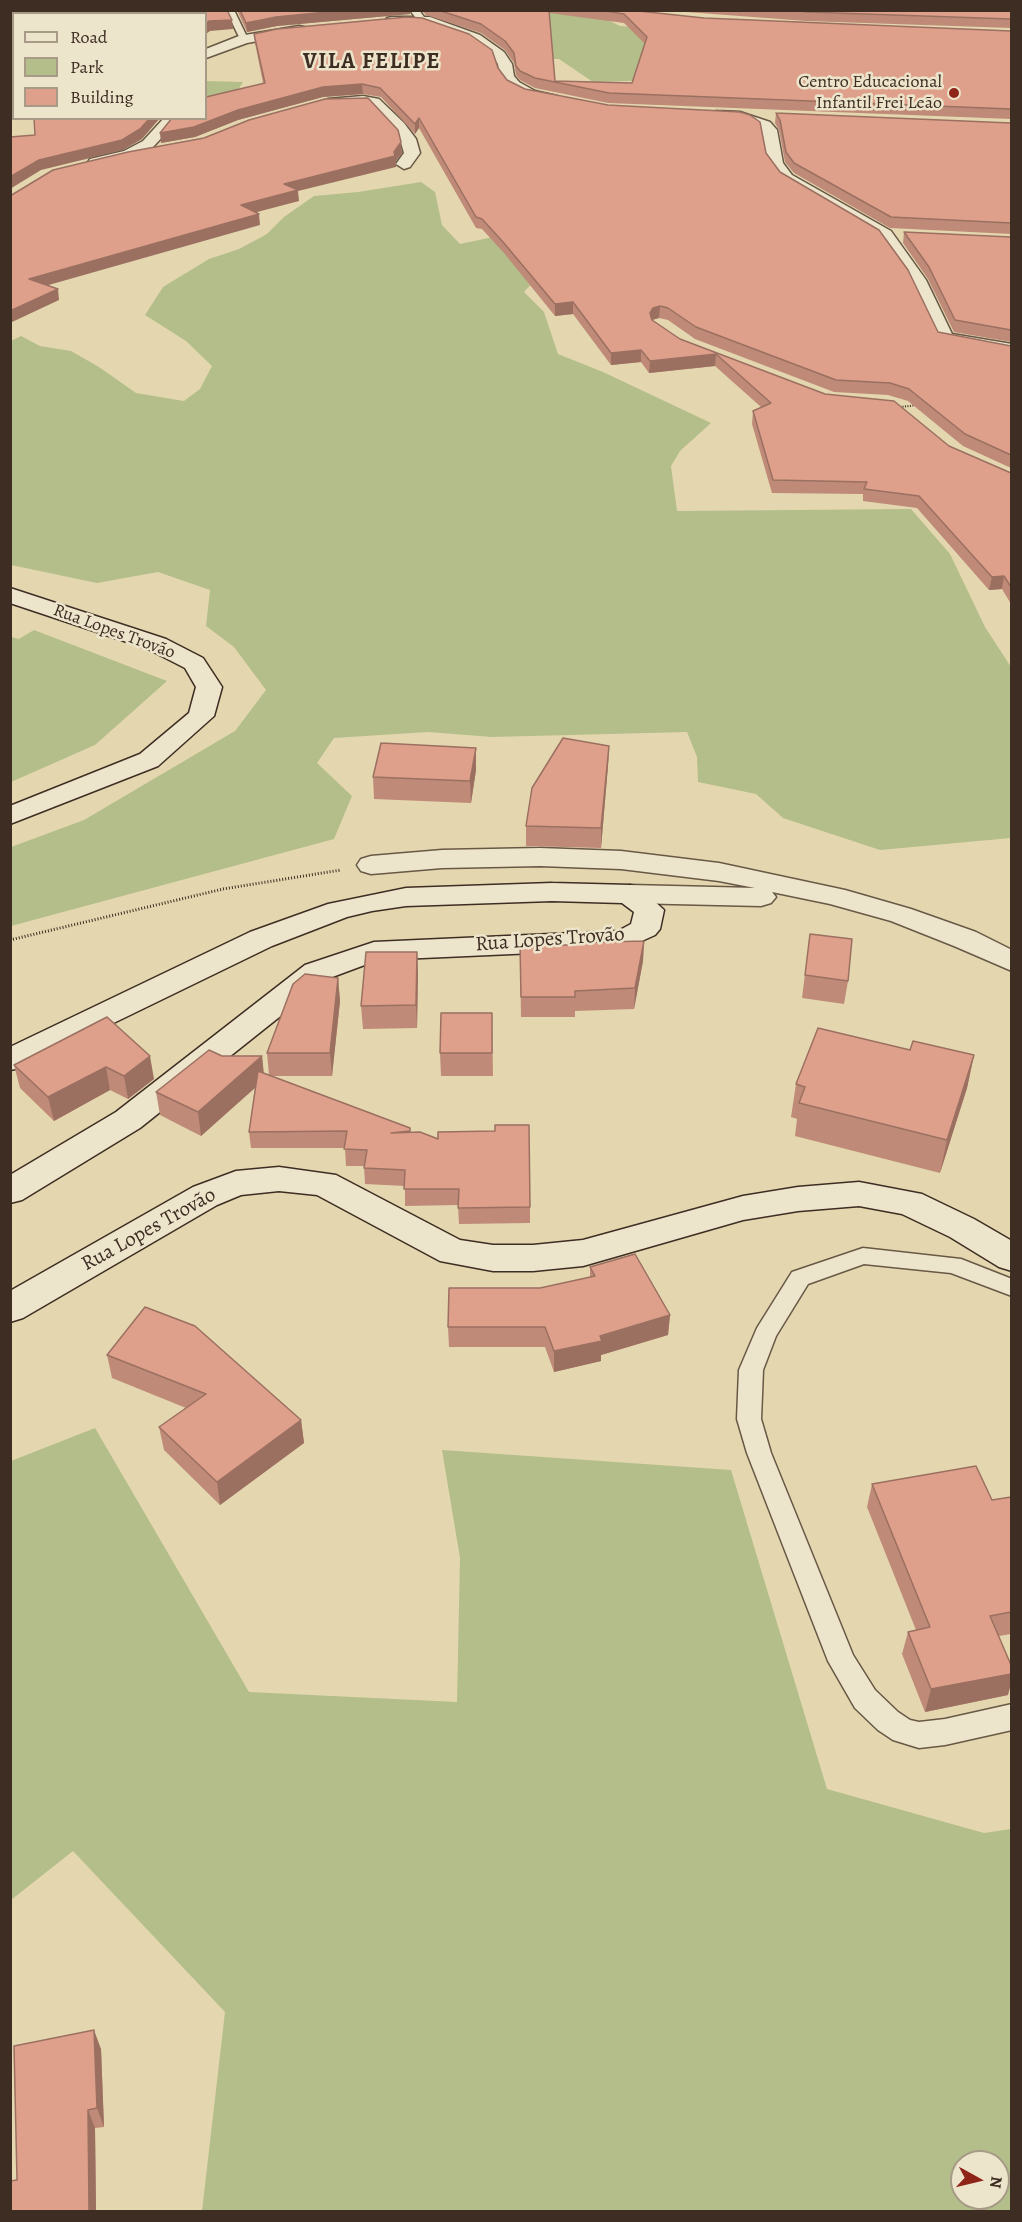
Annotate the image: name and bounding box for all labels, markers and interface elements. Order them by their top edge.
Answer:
legend [12,12,207,120]
text: Road [70,25,107,49]
district label: VILA FELIPE [303,50,441,76]
text: Park [70,55,104,79]
place label: Centro Educacional Infantil Frei Leão [798,72,942,115]
text: Building [70,85,134,109]
marker: Centro Educacional Infantil Frei Leão [947,86,961,100]
street label: Rua Lopes Trovão [50,600,178,664]
street label: Rua Lopes Trovão [474,922,626,958]
street label: Rua Lopes Trovão [77,1183,221,1277]
north arrow [950,2150,1010,2210]
text: N [984,2175,1008,2190]

